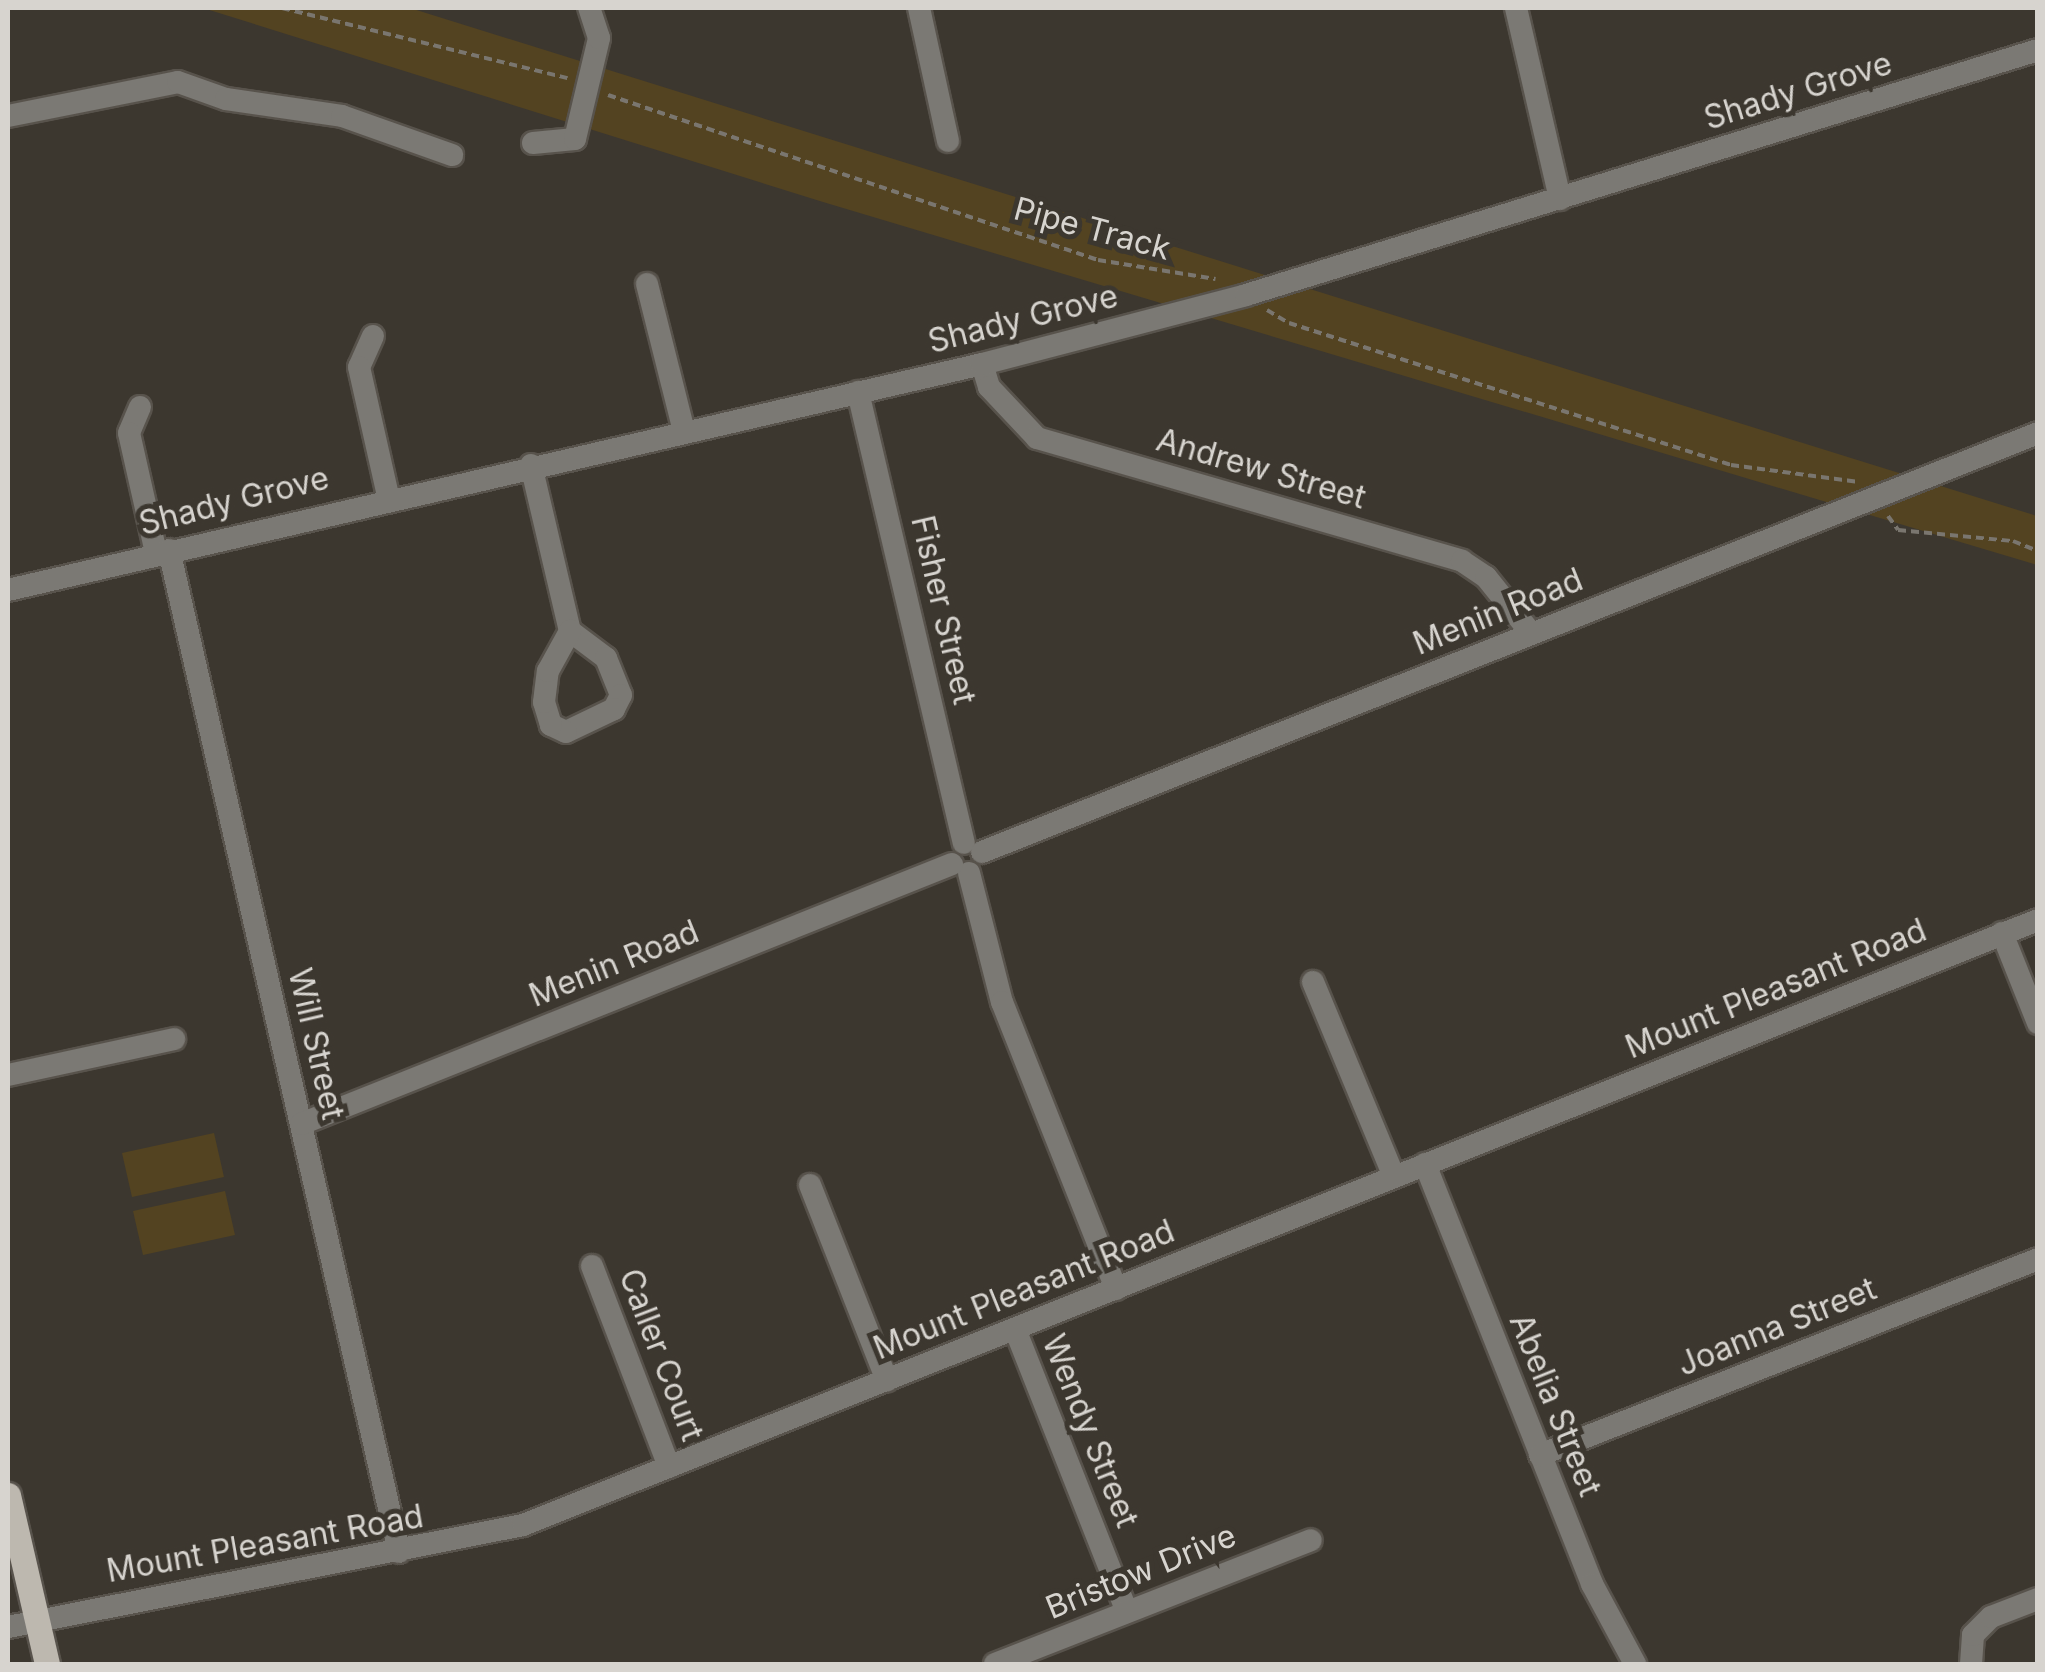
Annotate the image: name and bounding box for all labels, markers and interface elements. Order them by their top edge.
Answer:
street label: Shady Grove [1700,44,1896,138]
street label: Pipe Track [1010,190,1174,268]
street label: Shady Grove [924,277,1122,361]
street label: Andrew Street [1152,421,1370,517]
street label: Shady Grove [135,459,333,543]
street label: Fisher Street [903,512,983,708]
street label: Menin Road [1408,561,1588,663]
street label: Mount Pleasant Road [1620,911,1932,1067]
street label: Menin Road [524,913,704,1015]
street label: Will Street [280,965,352,1123]
street label: Mount Pleasant Road [868,1212,1180,1368]
street label: Caller Court [611,1264,711,1446]
street label: Joanna Street [1672,1270,1882,1384]
street label: Abelia Street [1501,1308,1609,1502]
street label: Wendy Street [1034,1329,1146,1533]
street label: Mount Pleasant Road [104,1497,426,1591]
street label: Bristow Drive [1040,1516,1242,1628]

